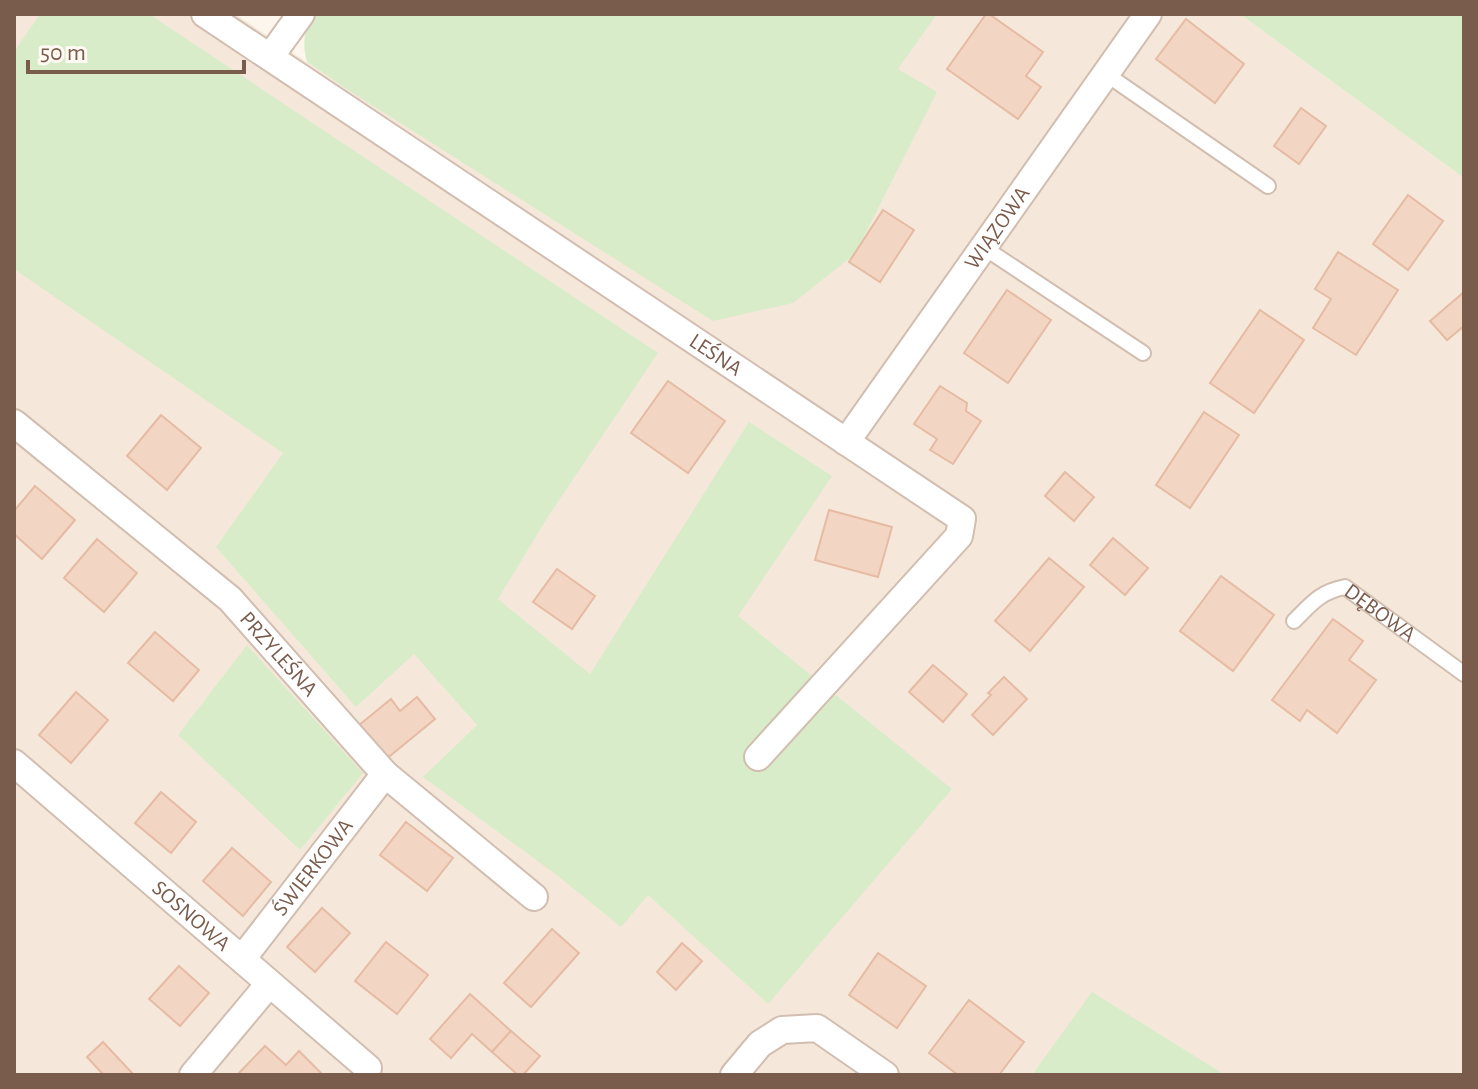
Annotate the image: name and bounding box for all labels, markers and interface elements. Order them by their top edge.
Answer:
scale bar [28,24,244,74]
text: 50 m [40,41,86,65]
street label: WIĄZOWA [961,182,1034,273]
street label: LEŚNA [686,330,746,380]
street label: DĘBOWA [1340,580,1420,646]
street label: PRZYLEŚNA [236,607,322,701]
street label: ŚWIERKOWA [267,814,357,920]
street label: SOSNOWA [148,876,235,955]

